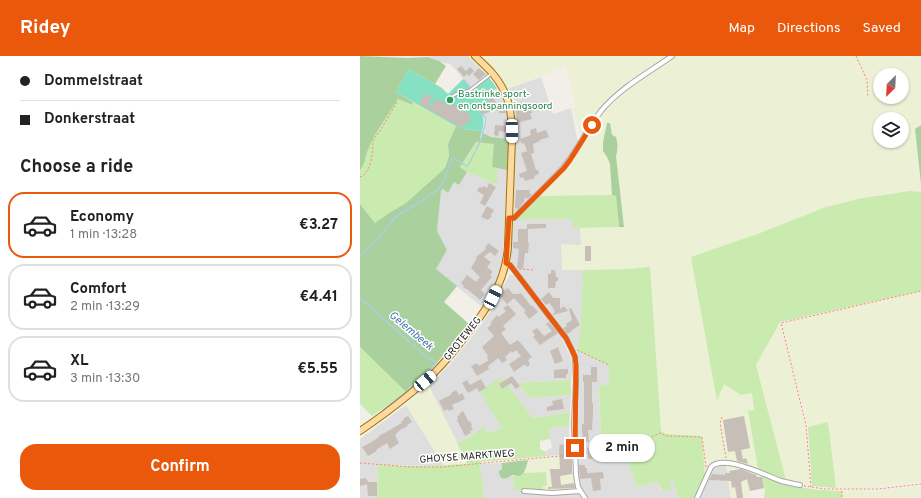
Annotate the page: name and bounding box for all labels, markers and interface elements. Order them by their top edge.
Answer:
text: Ridey [20,16,70,40]
text: Map [729,20,755,37]
text: Directions [777,20,841,37]
text: Saved [863,20,901,37]
north arrow [873,68,909,104]
map controls [873,68,909,148]
text: Dommelstraat [44,72,143,91]
place label: Bastrinke sport- en ontspanningsoord [458,88,553,113]
marker: Bastrinke sport- en ontspanningsoord [445,95,455,105]
text: Donkerstraat [44,110,135,129]
button: layers [873,112,909,148]
route start [583,116,601,134]
car [506,119,518,143]
text: Choose a ride [20,156,133,179]
icon: car [22,207,58,243]
text: Economy [70,208,134,227]
text: €3.27 [299,216,338,235]
text: 1 min · 13:28 [70,227,137,243]
icon: car [22,279,58,315]
text: Comfort [70,280,127,299]
car [482,284,504,310]
text: €4.41 [300,288,338,307]
text: 2 min · 13:29 [70,299,140,315]
water label: Gelembeek [386,308,436,354]
street label: GROTEWEG [441,314,485,364]
icon: car [22,351,58,387]
text: XL [70,352,88,371]
text: €5.55 [297,360,338,379]
car [412,369,438,393]
text: 3 min · 13:30 [70,371,140,387]
callout: 2 min [589,434,655,462]
route end [566,439,584,457]
text: 2 min [605,440,639,456]
button: Confirm [20,444,340,490]
street label: GHOYSE MARKTWEG [419,447,515,467]

